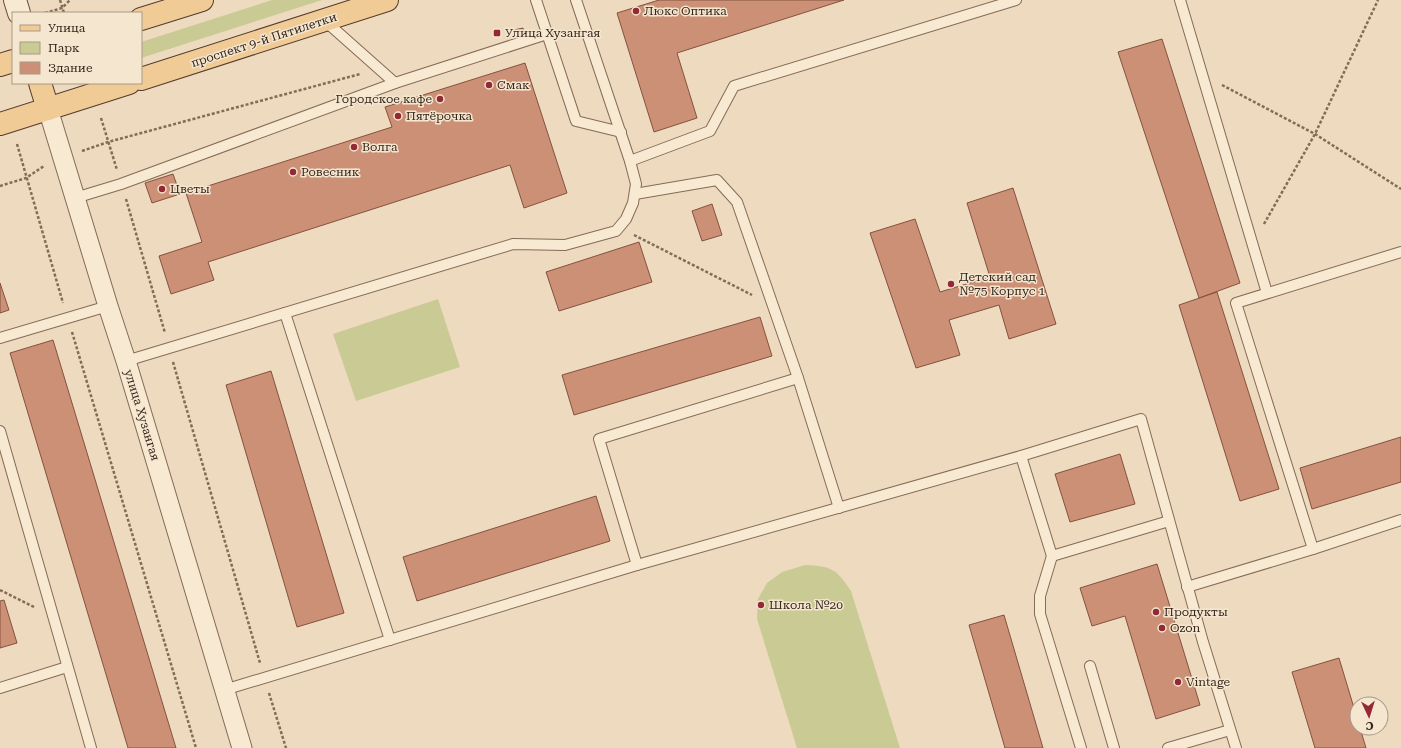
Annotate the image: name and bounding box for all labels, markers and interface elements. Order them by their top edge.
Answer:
place label: Люкс Оптика [644,4,727,18]
marker: Люкс Оптика [631,6,641,16]
street label: проспект 9-й Пятилетки [189,10,339,70]
legend [12,12,142,84]
text: Улица [48,21,86,35]
place label: Улица Хузангая [505,26,600,40]
marker: Улица Хузангая [492,28,502,38]
text: Парк [48,41,80,55]
text: Здание [48,61,93,75]
place label: Смак [497,78,530,92]
marker: Смак [484,80,494,90]
place label: Городское кафе [336,92,432,106]
marker: Городское кафе [435,94,445,104]
place label: Пятёрочка [406,109,473,123]
marker: Пятёрочка [393,111,403,121]
place label: Волга [362,140,398,154]
marker: Волга [349,142,359,152]
place label: Ровесник [301,165,360,179]
marker: Ровесник [288,167,298,177]
place label: Цветы [170,182,210,196]
marker: Цветы [157,184,167,194]
place label: Детский сад №75 Корпус 1 [959,270,1046,298]
marker: Детский сад №75 Корпус 1 [946,279,956,289]
street label: улица Хузангая [121,368,163,462]
place label: Школа №20 [769,598,843,612]
marker: Школа №20 [756,600,766,610]
place label: Продукты [1164,605,1228,619]
marker: Продукты [1151,607,1161,617]
place label: Ozon [1170,621,1201,635]
marker: Ozon [1157,623,1167,633]
place label: Vintage [1186,675,1230,689]
marker: Vintage [1173,677,1183,687]
north arrow [1349,696,1389,736]
text: С [1365,719,1374,732]

